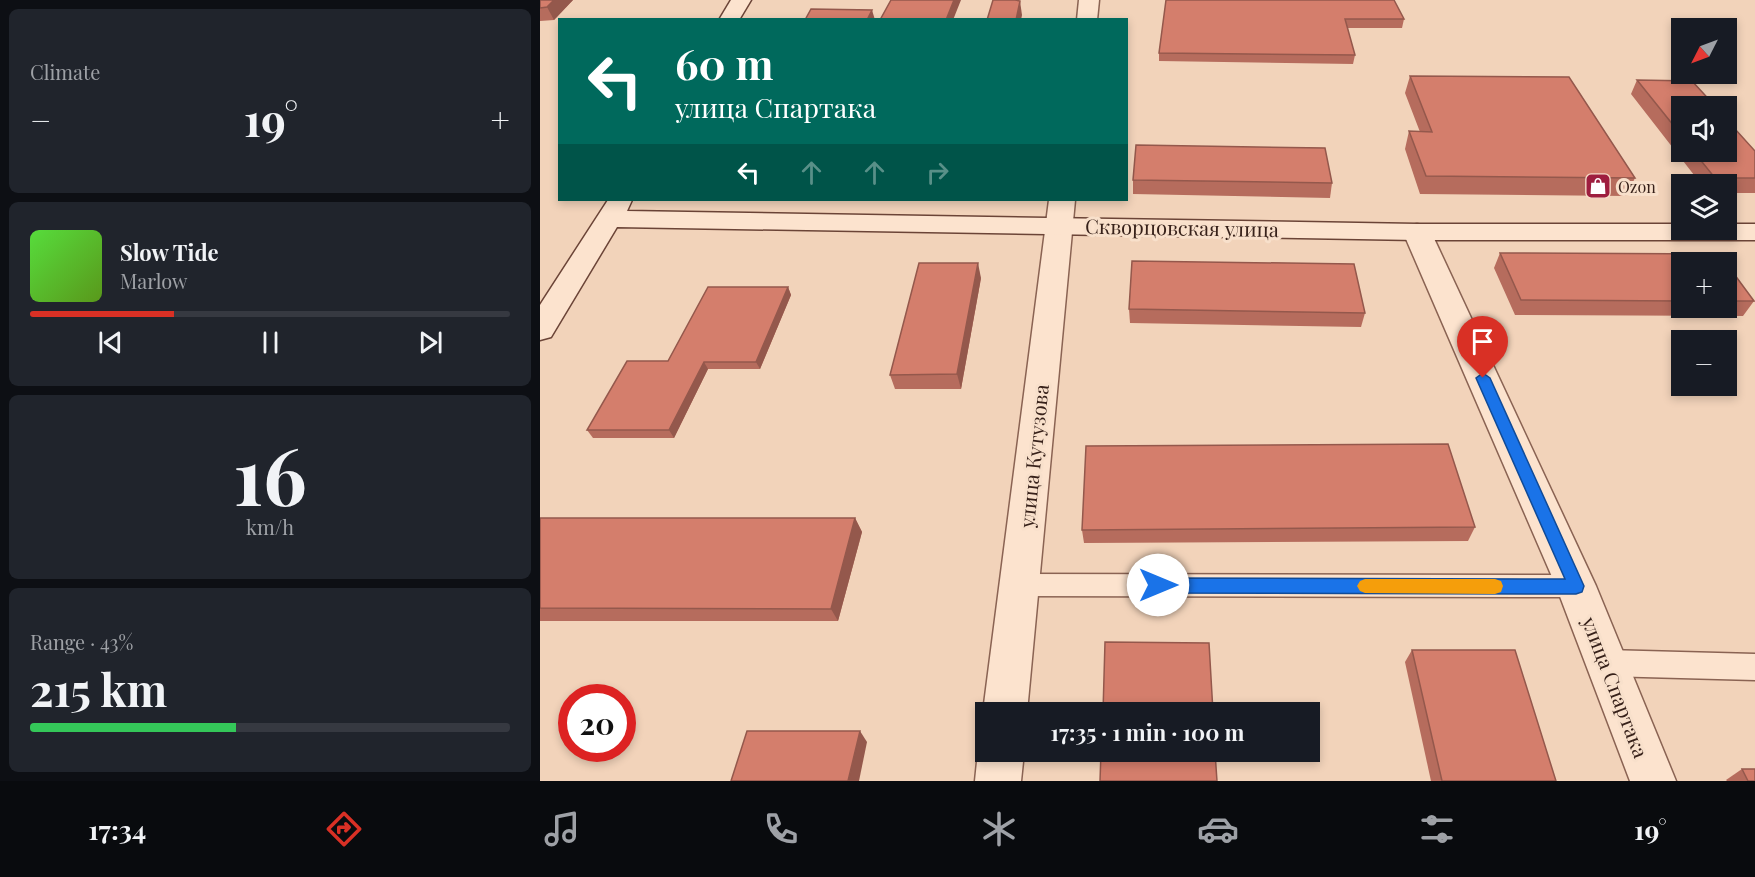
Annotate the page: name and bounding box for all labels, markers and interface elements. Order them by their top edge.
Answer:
north arrow [1671,18,1737,84]
map controls [1671,18,1737,396]
text: 60 m [675,35,773,91]
icon: left [576,42,654,120]
text: Climate [30,58,100,85]
text: 19° [244,88,298,148]
text: улица Спартака [675,89,876,125]
button: sound [1671,96,1737,162]
text: − [30,97,51,141]
text: + [491,97,510,141]
icon: left [732,156,765,189]
icon: ahead [795,156,828,189]
icon: ahead [858,156,891,189]
icon: right [921,156,954,189]
shop icon: Ozon [1583,171,1613,201]
button: layers [1671,174,1737,240]
place label: Ozon [1618,176,1656,197]
street label: Скворцовская улица [1085,212,1279,242]
text: Slow Tide [120,237,219,267]
button: + [1671,252,1737,318]
text: Marlow [120,267,188,294]
pin [1457,316,1508,378]
icon: arrive [1466,325,1499,358]
icon: previous [94,326,127,359]
icon: pause [254,326,287,359]
icon: next [414,326,447,359]
button: − [1671,330,1737,396]
street label: улица Кутузова [1012,383,1054,530]
text: 16 [233,422,307,526]
text: km/h [246,513,294,540]
position arrow [1126,553,1190,617]
street label: улица Спартака [1576,612,1655,761]
text: Range · 43% [30,628,133,655]
text: 215 km [30,658,167,718]
speed limit sign: 20 [558,684,636,762]
text: 17:35 · 1 min · 100 m [1051,717,1244,747]
icon: directions [323,808,365,850]
icon: music [541,808,583,850]
icon: phone [760,808,802,850]
icon: climate [978,808,1020,850]
icon: car [1197,808,1239,850]
icon: filters [1416,808,1458,850]
text: 17:34 [88,811,146,847]
text: 19° [1634,811,1667,847]

